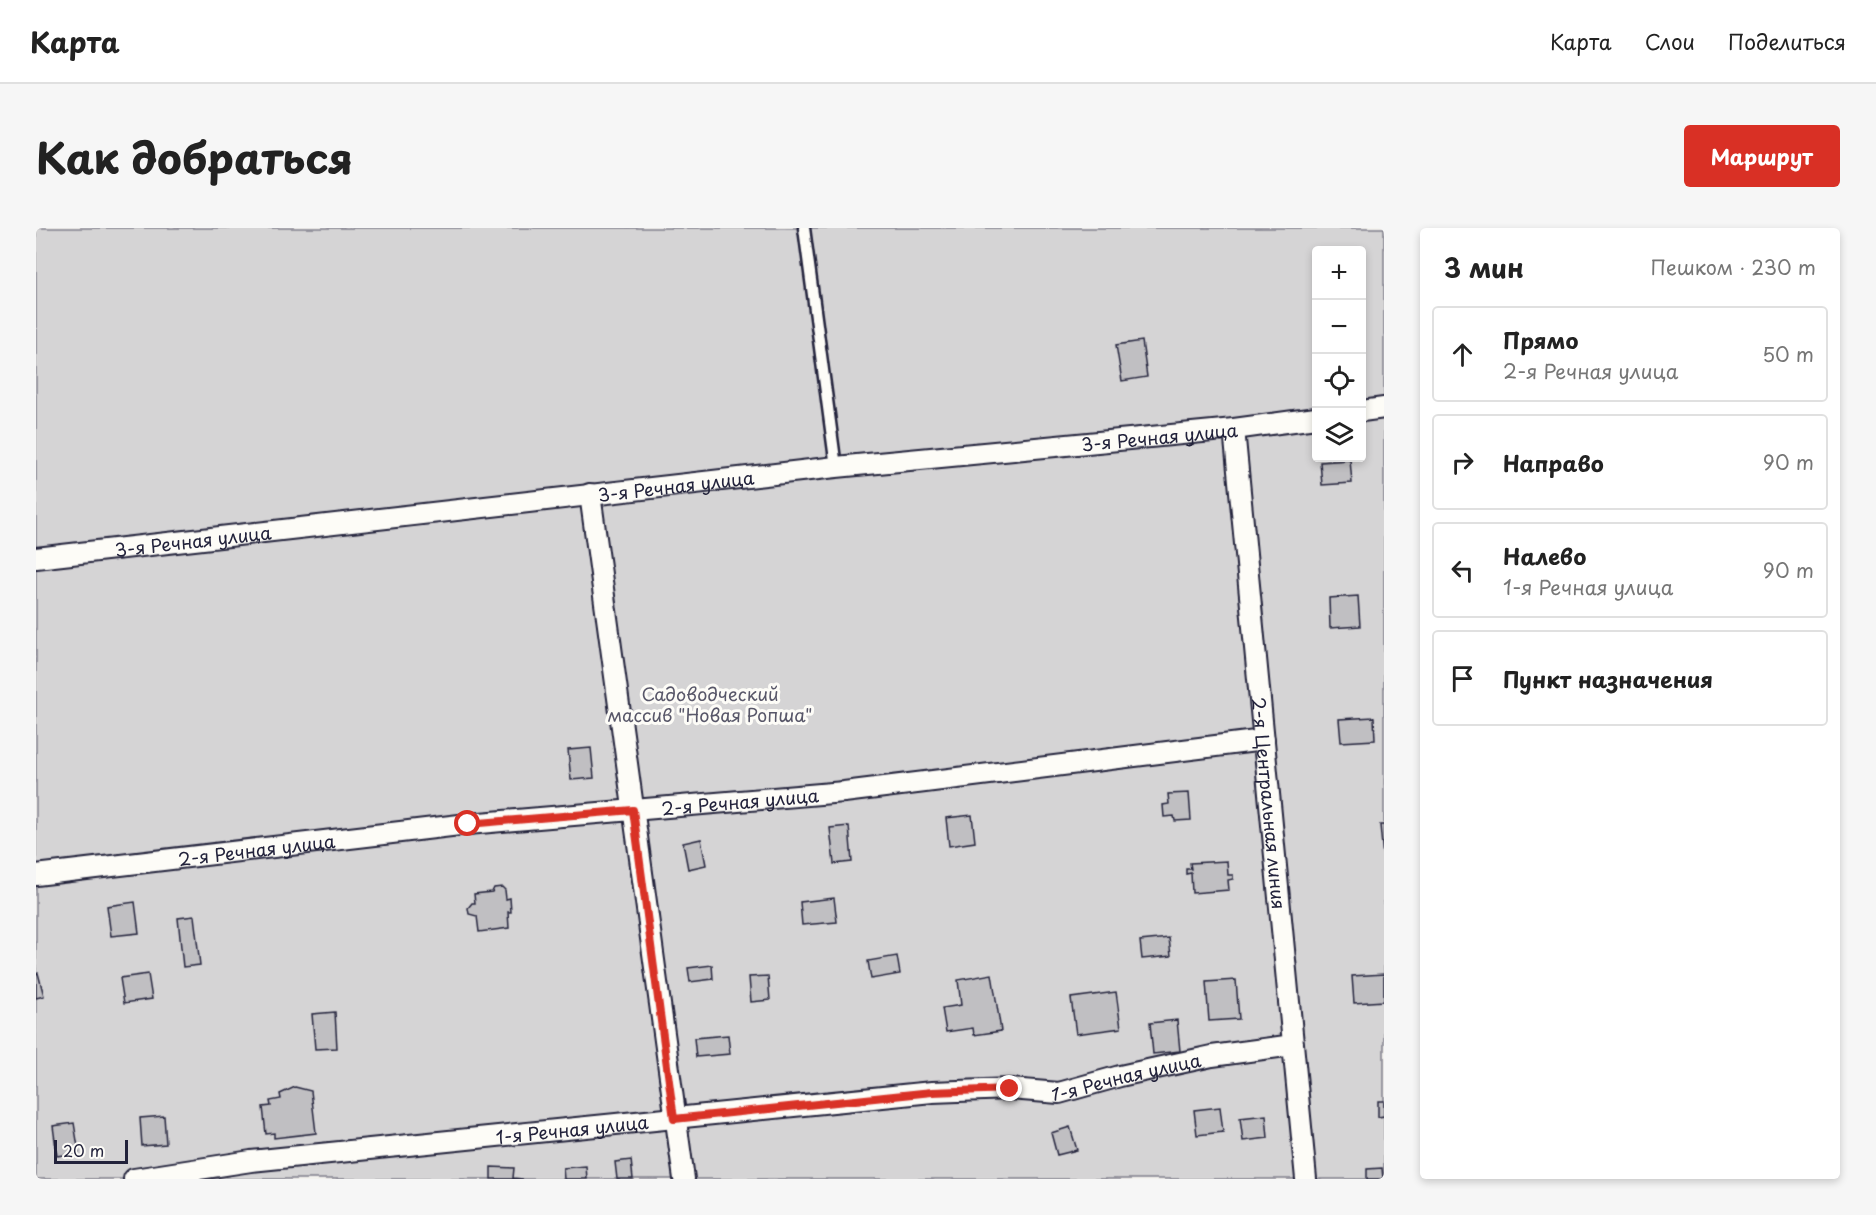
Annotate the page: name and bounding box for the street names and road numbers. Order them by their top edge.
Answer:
street label: 3-я Речная улица [1080,415,1240,457]
street label: 3-я Речная улица [596,463,756,508]
street label: 3-я Речная улица [113,518,273,562]
street label: 2-я Центральная линия [1246,696,1294,910]
street label: 2-я Речная улица [660,781,820,821]
street label: 2-я Речная улица [176,826,337,872]
street label: 1-я Речная улица [1050,1045,1204,1106]
street label: 1-я Речная улица [494,1107,650,1150]

